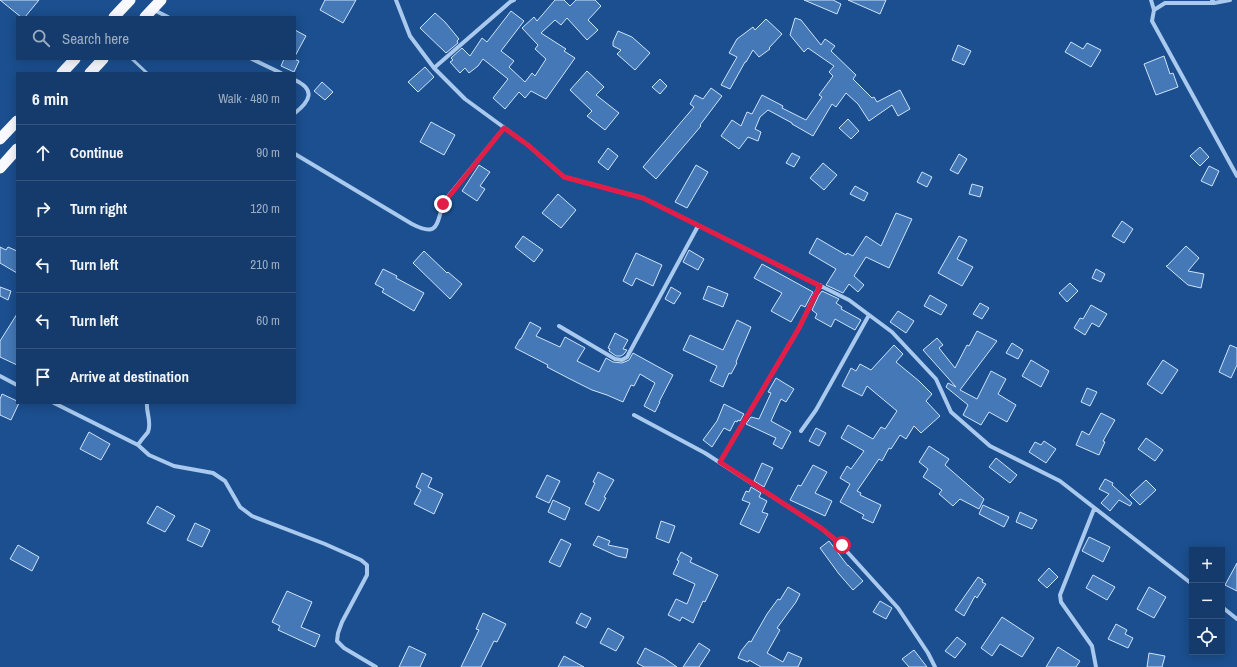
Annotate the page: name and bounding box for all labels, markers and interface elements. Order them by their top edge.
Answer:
search box [16,16,296,60]
icon: search [30,27,52,49]
text: Search here [62,28,129,49]
text: 6 min [32,87,68,110]
text: Walk · 480 m [218,90,280,107]
icon: ahead [32,142,54,164]
text: Continue [70,142,123,163]
text: 90 m [256,144,280,161]
route end [434,195,452,213]
icon: right [32,198,54,220]
text: Turn right [70,198,127,219]
text: 120 m [250,200,280,217]
icon: left [32,254,54,276]
text: Turn left [70,254,118,275]
text: 210 m [250,256,280,273]
icon: left [32,310,54,332]
text: Turn left [70,310,118,331]
text: 60 m [256,312,280,329]
icon: arrive [32,366,54,388]
text: Arrive at destination [70,366,189,387]
route start [833,536,851,554]
map controls [1189,547,1225,655]
button: + [1189,547,1225,583]
button: − [1189,583,1225,619]
button: locate [1189,619,1225,655]

